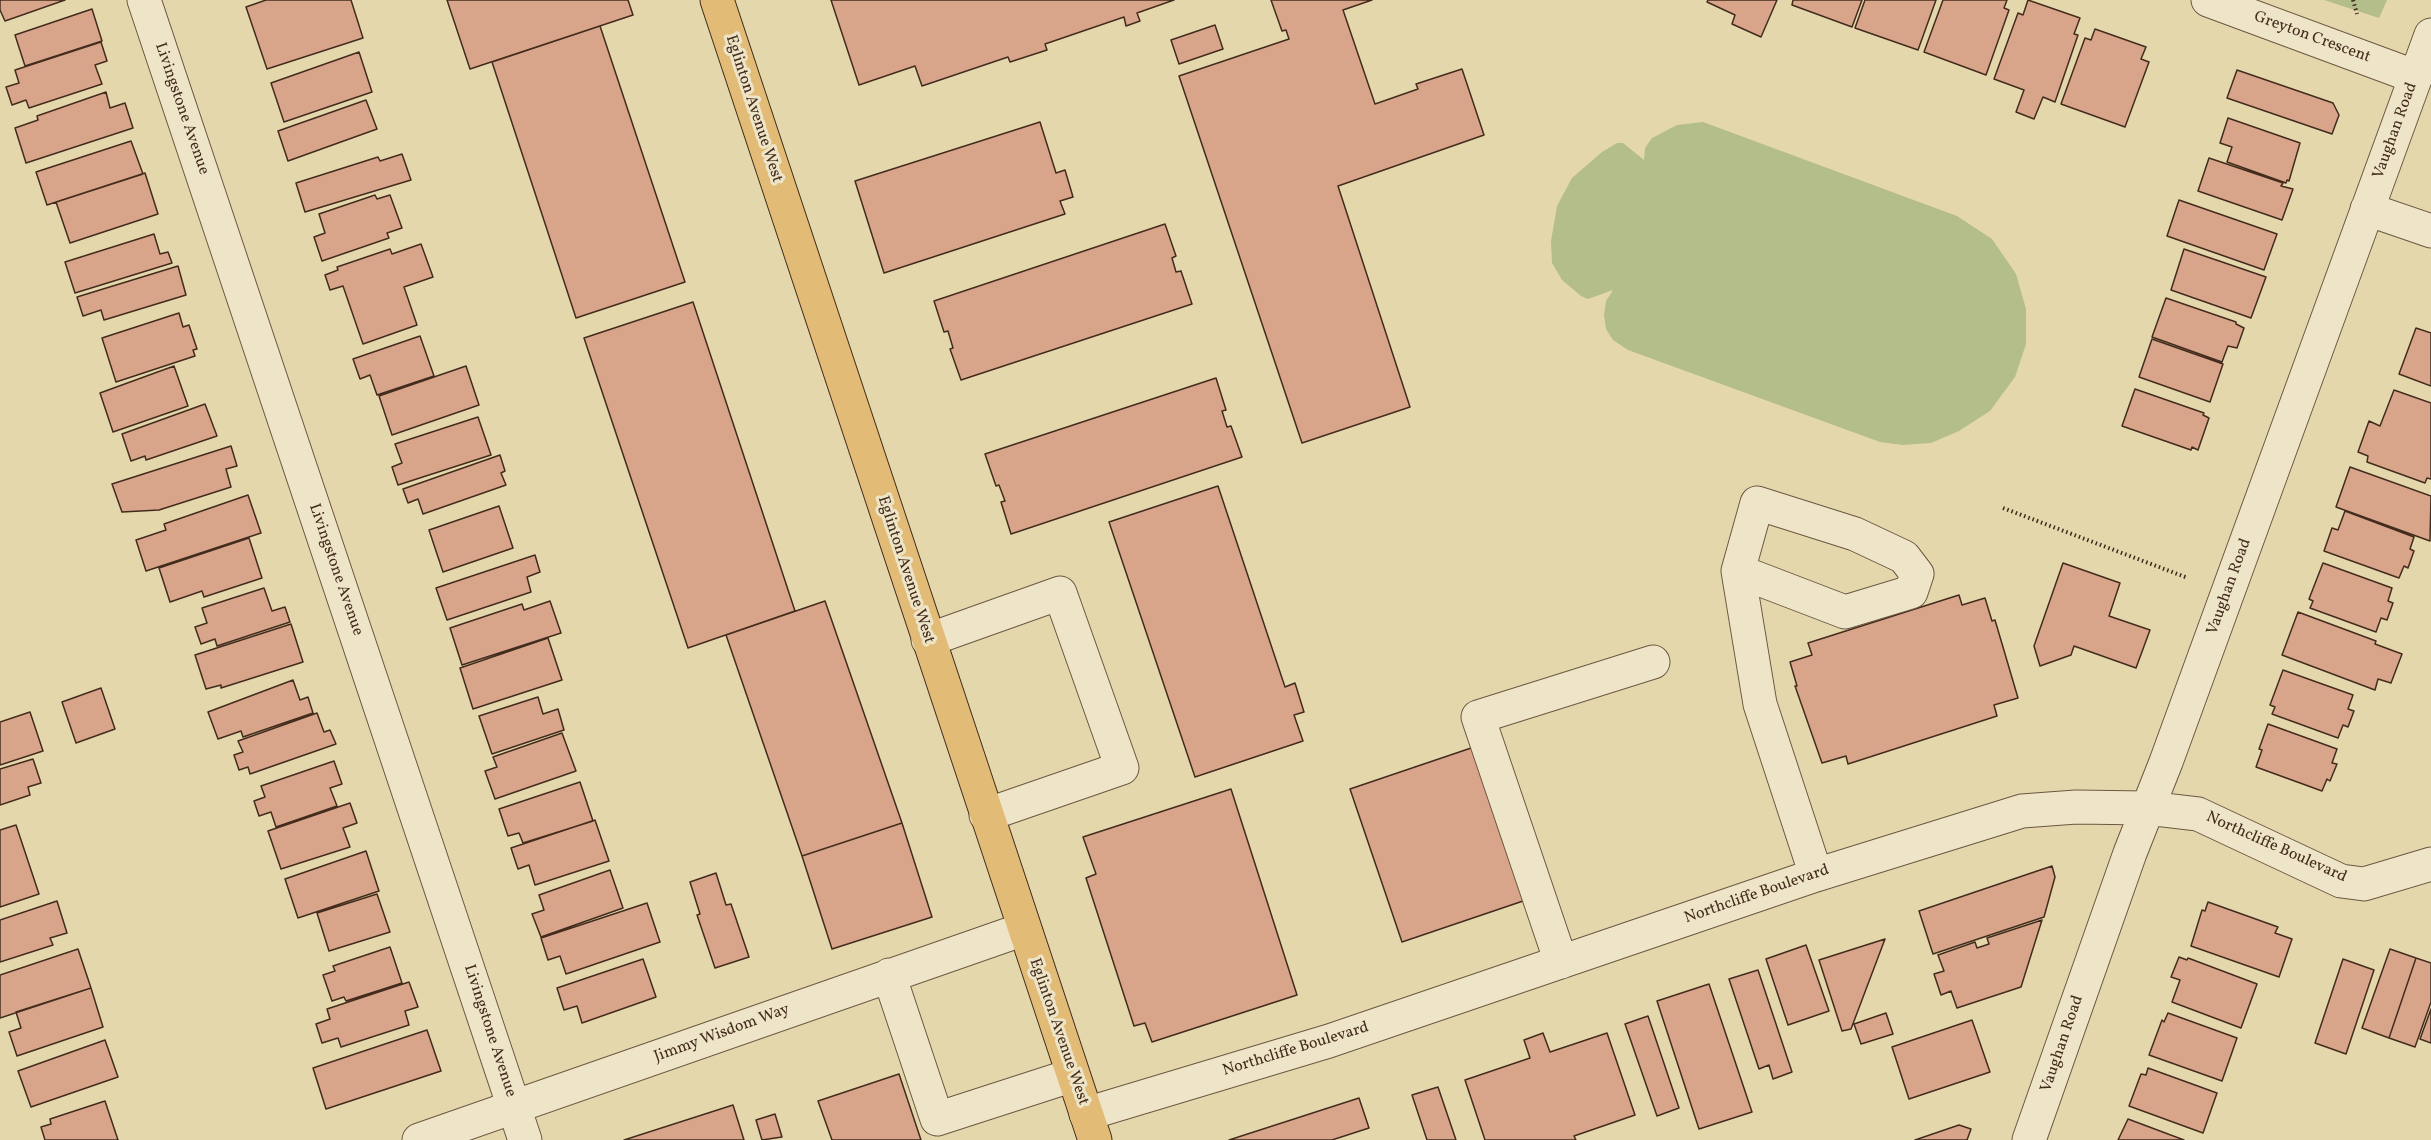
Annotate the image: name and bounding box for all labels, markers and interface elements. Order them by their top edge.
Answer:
street label: Greyton Crescent [2251,8,2373,68]
street label: Eglinton Avenue West [720,33,786,185]
street label: Livingstone Avenue [149,41,213,177]
street label: Vaughan Road [2370,80,2422,182]
street label: Eglinton Avenue West [872,494,938,646]
street label: Livingstone Avenue [303,502,367,638]
street label: Vaughan Road [2204,536,2256,638]
street label: Northcliffe Boulevard [2203,808,2349,888]
street label: Northcliffe Boulevard [1682,861,1832,929]
street label: Eglinton Avenue West [1024,956,1092,1108]
street label: Livingstone Avenue [459,962,519,1100]
street label: Vaughan Road [2037,993,2089,1095]
street label: Jimmy Wisdom Way [652,1001,792,1067]
street label: Northcliffe Boulevard [1221,1019,1371,1081]

